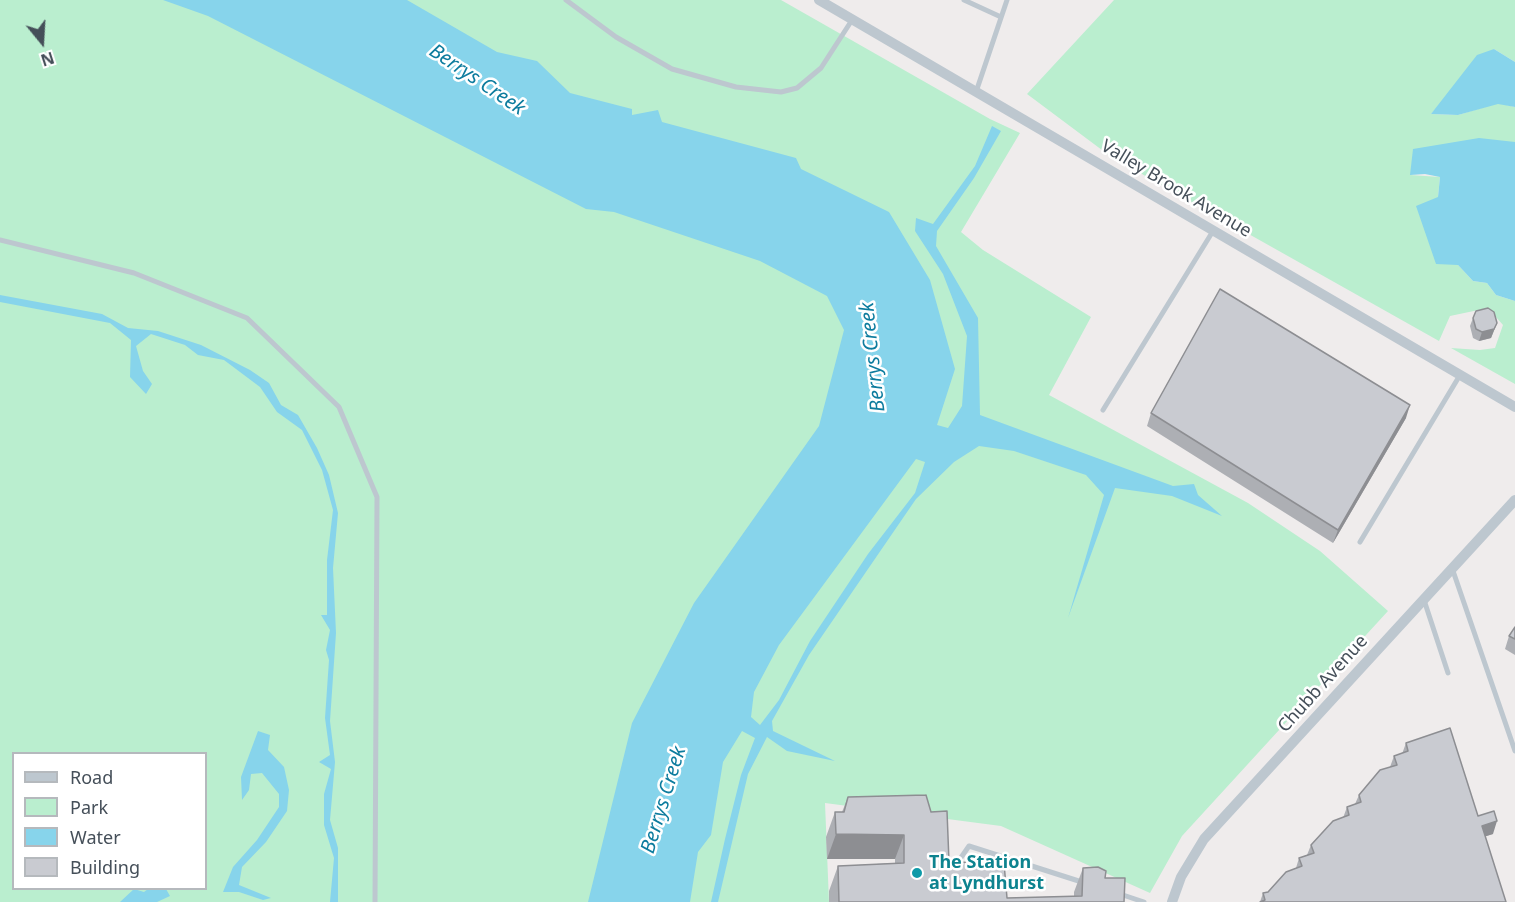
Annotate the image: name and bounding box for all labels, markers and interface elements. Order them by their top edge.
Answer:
north arrow [12,12,72,72]
water label: Berrys Creek [425,39,529,121]
text: N [38,47,57,72]
street label: Valley Brook Avenue [1097,136,1255,242]
water label: Berrys Creek [855,301,891,413]
street label: Chubb Avenue [1274,631,1372,737]
water label: Berrys Creek [636,744,692,856]
legend [12,752,207,890]
text: Road [70,765,113,789]
text: Park [70,795,108,819]
text: Water [70,825,121,849]
place label: The Station at Lyndhurst [929,852,1044,894]
text: Building [70,855,140,879]
marker: The Station at Lyndhurst [910,866,924,880]

